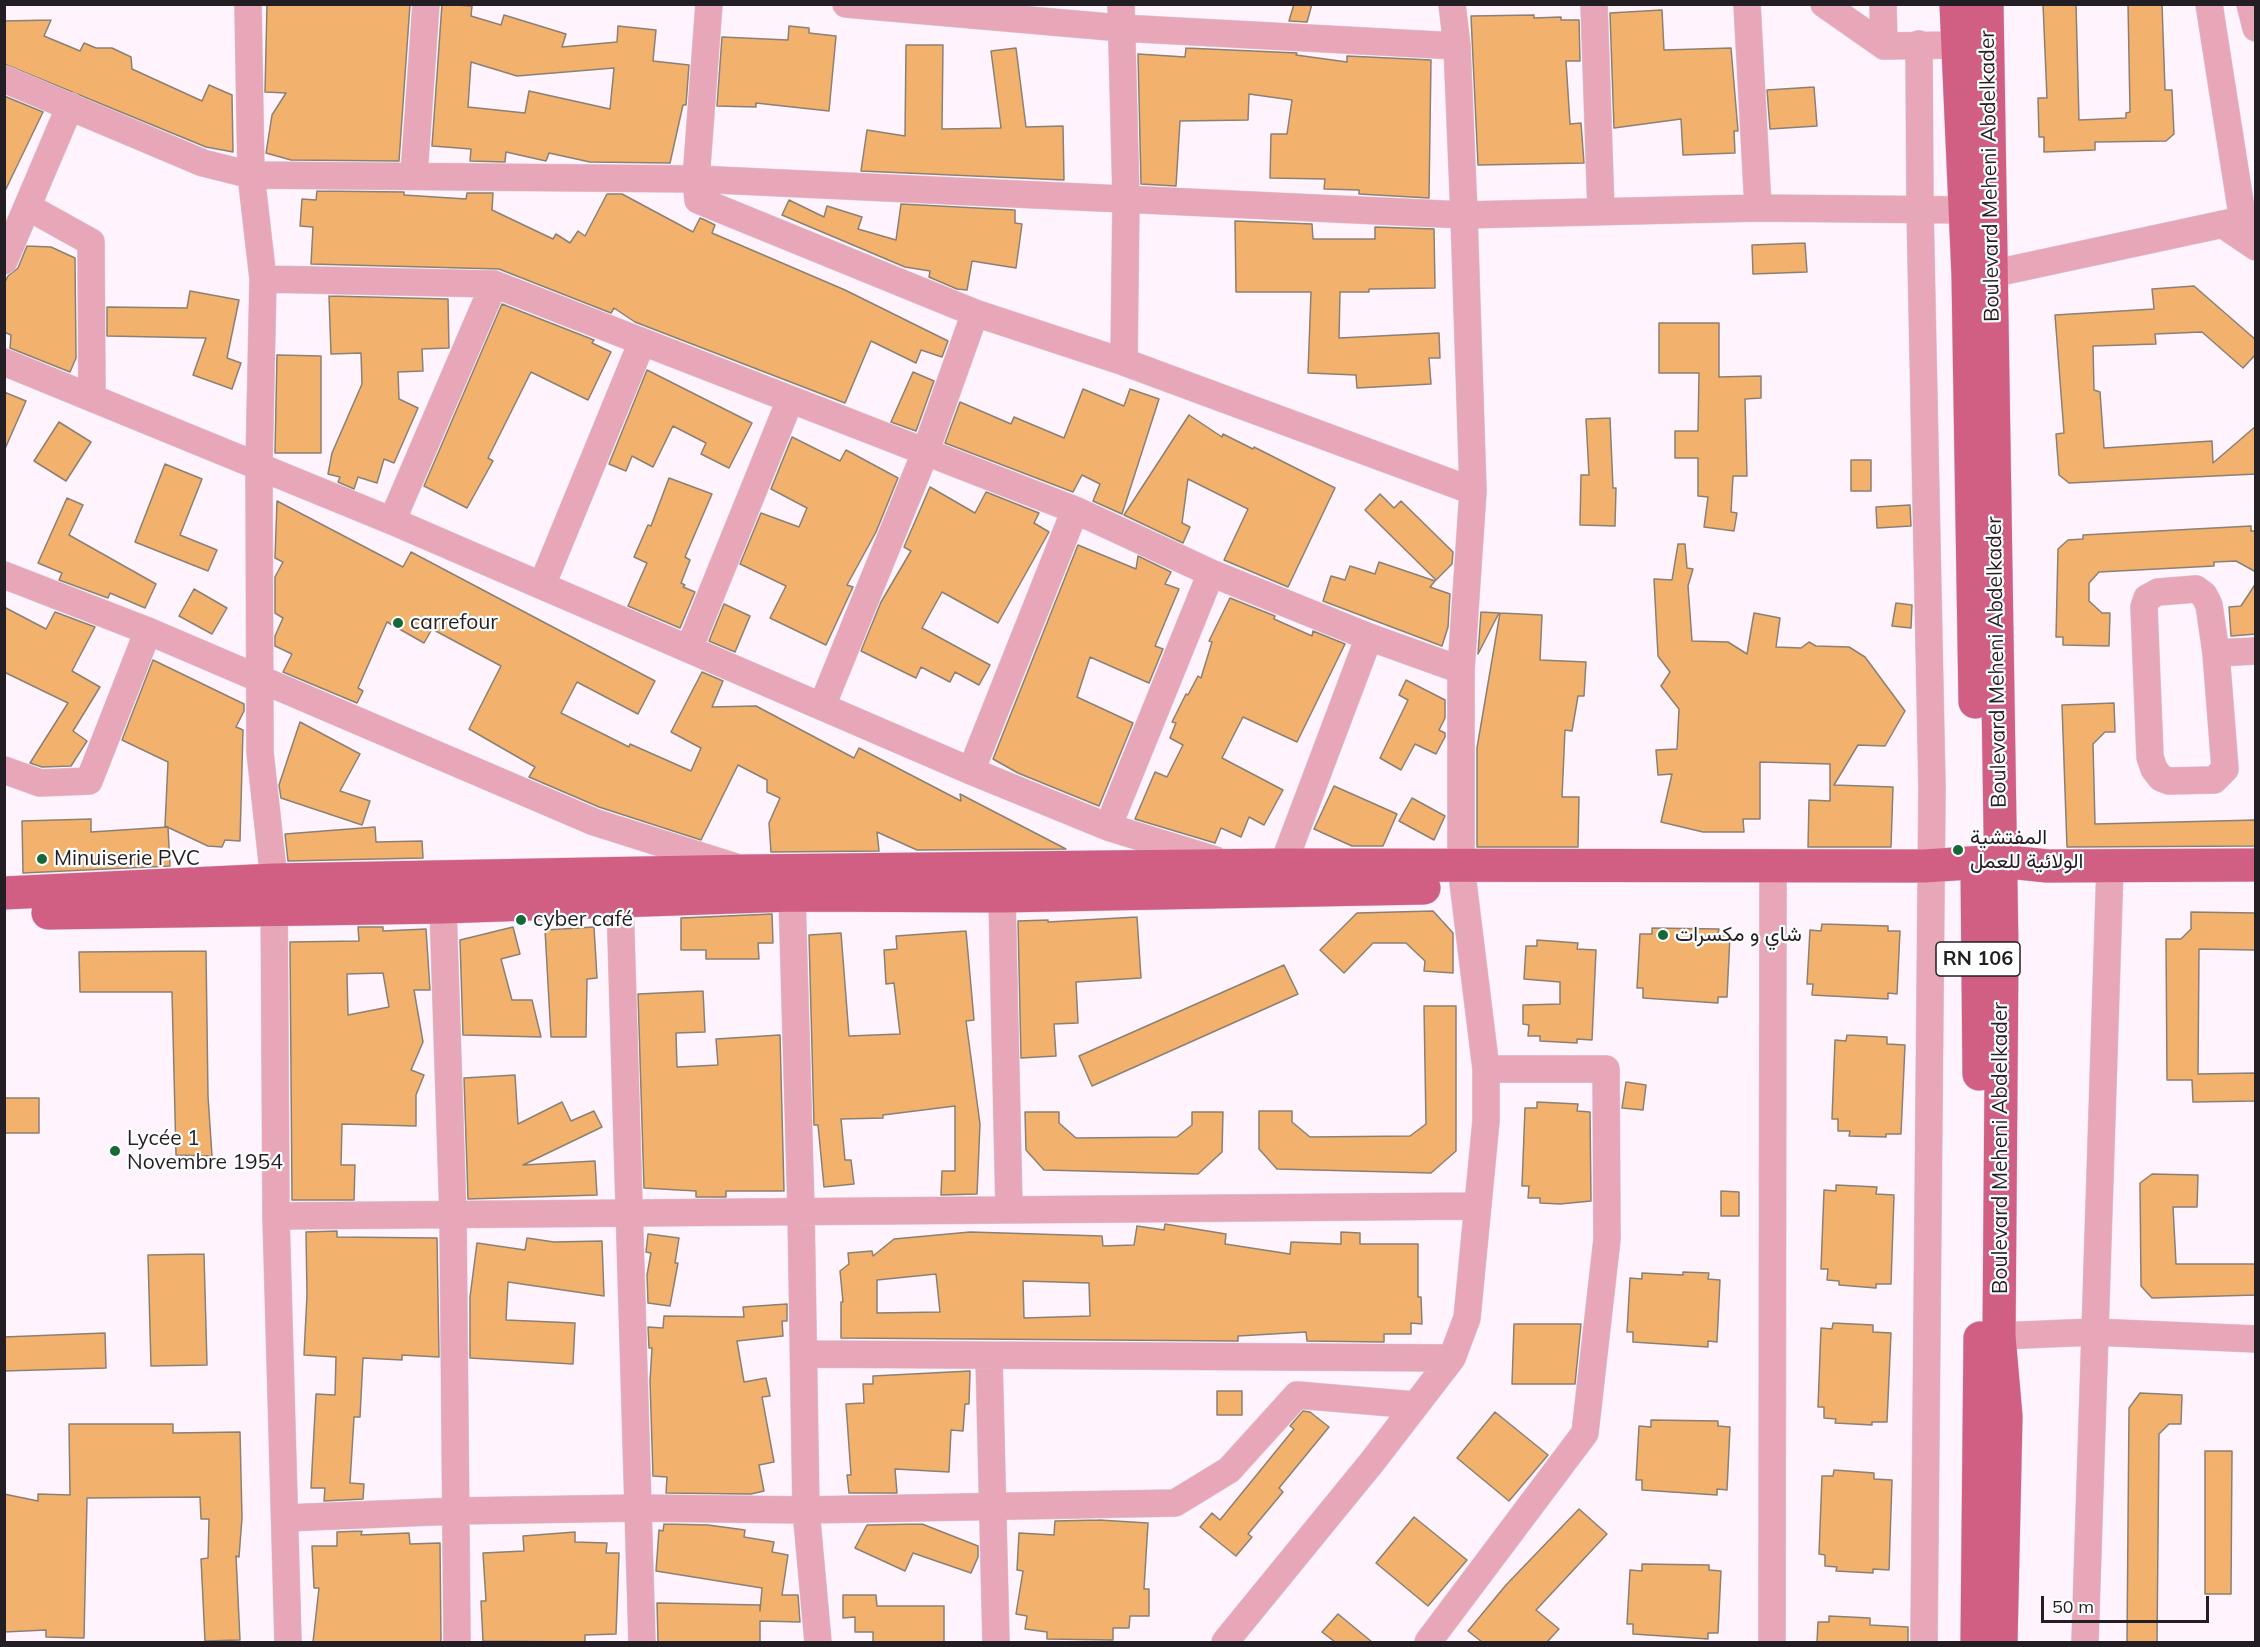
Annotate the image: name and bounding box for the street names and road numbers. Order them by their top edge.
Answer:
street label: Boulevard Meheni Abdelkader [1975,30,2005,322]
street label: Boulevard Meheni Abdelkader [1982,516,2012,808]
road number: RN 106 [1936,942,2020,976]
street label: Boulevard Meheni Abdelkader [1988,1002,2014,1294]

